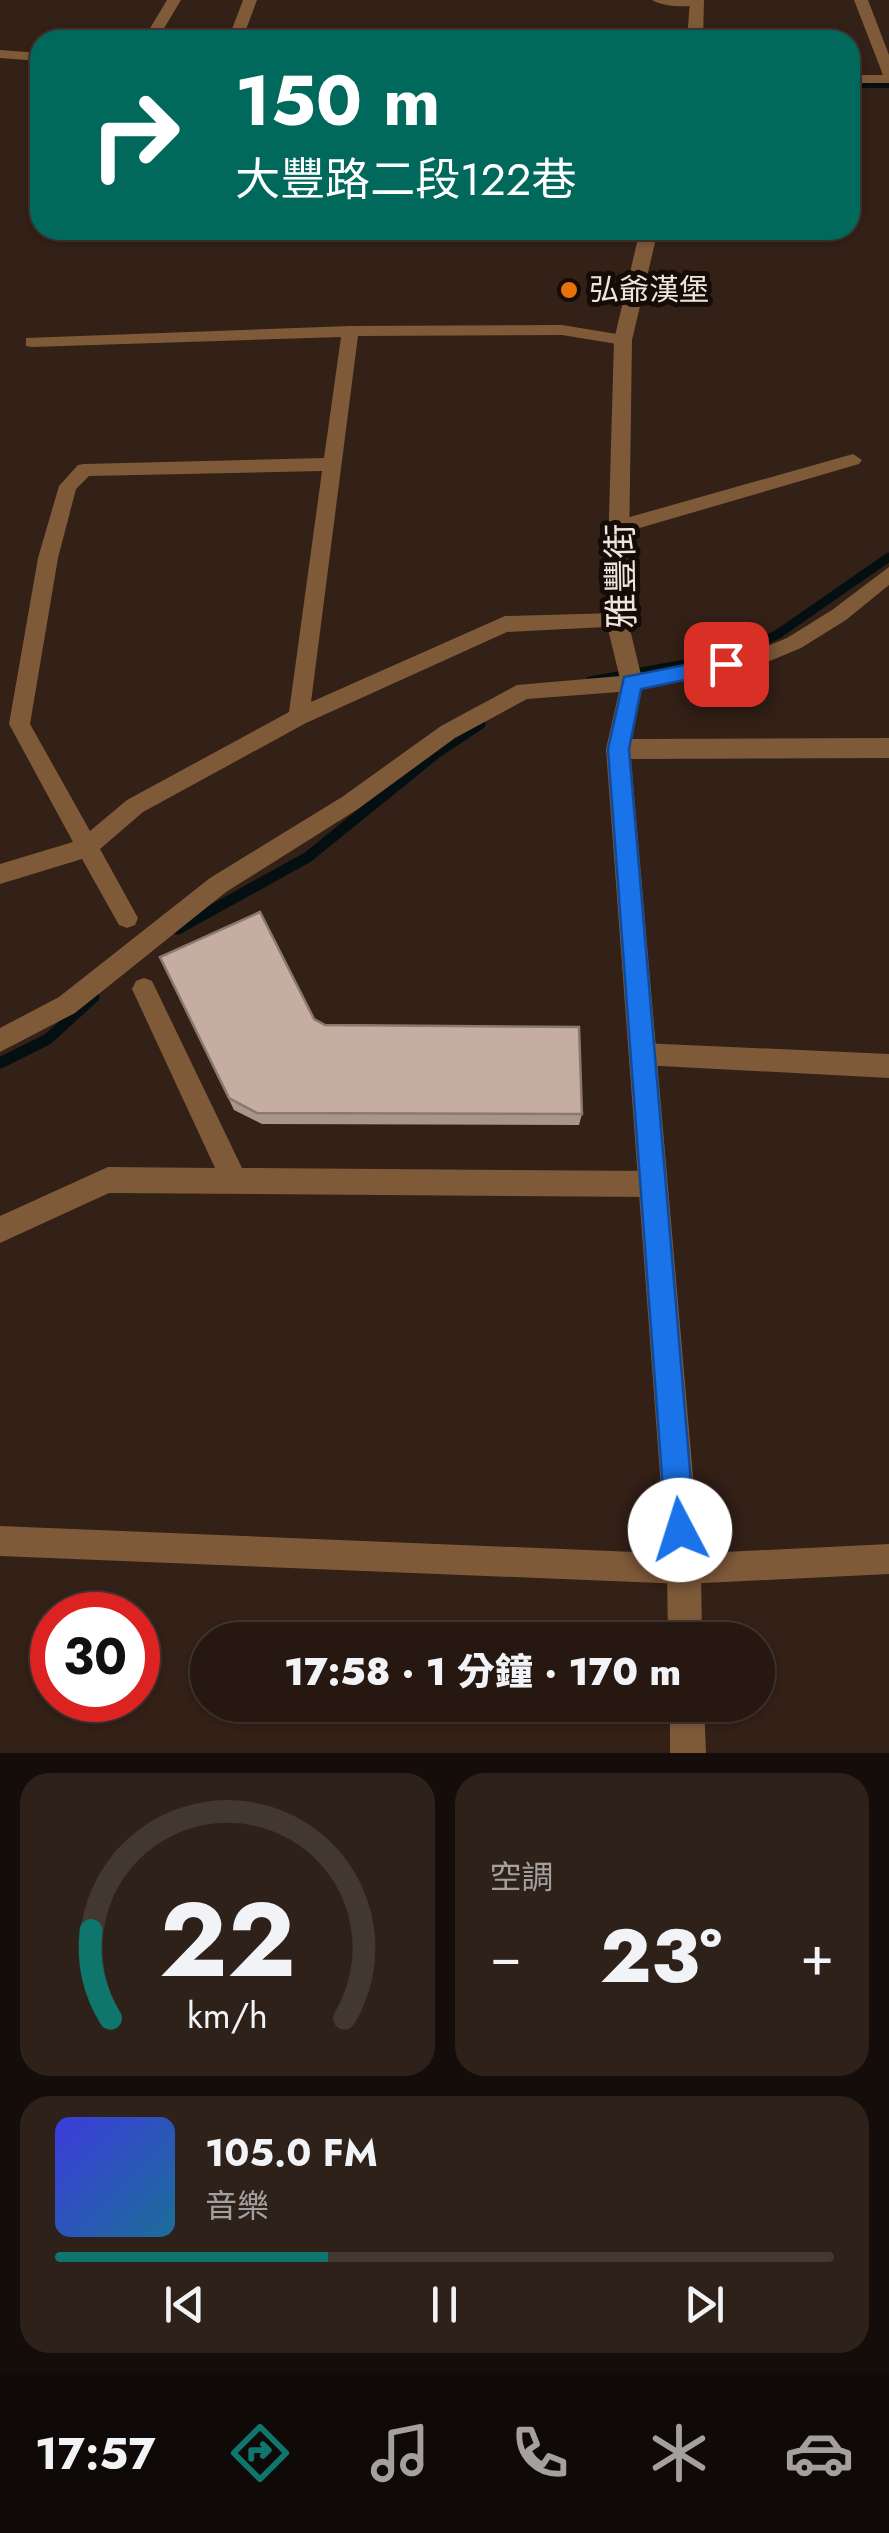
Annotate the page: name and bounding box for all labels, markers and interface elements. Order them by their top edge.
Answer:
text: 150 m [235,50,441,151]
icon: right [70,70,200,200]
text: 大豐路二段122巷 [235,147,576,212]
place label: 弘爺漢堡 [589,268,709,311]
marker: 弘爺漢堡 [558,279,580,301]
street label: 雅豐街 [595,523,647,629]
pin [684,622,769,707]
icon: arrive [699,637,754,692]
position arrow [628,1478,732,1582]
speed limit sign: 30 [30,1592,160,1722]
text: 17:58 · 1 分鐘 · 170 m [284,1644,681,1699]
text: 空調 [490,1854,554,1900]
text: 22 [159,1865,295,2015]
text: 23° [600,1902,722,2010]
text: − [490,1916,522,1996]
text: + [800,1916,834,1996]
text: km/h [187,1990,268,2041]
text: 105.0 FM [205,2125,378,2180]
text: 音樂 [205,2183,269,2229]
icon: previous [157,2277,212,2332]
icon: pause [417,2277,472,2332]
icon: next [677,2277,732,2332]
icon: directions [225,2418,295,2488]
icon: music [365,2418,435,2488]
icon: phone [505,2418,575,2488]
icon: climate [644,2418,714,2488]
icon: car [784,2418,854,2488]
text: 17:57 [35,2421,156,2486]

